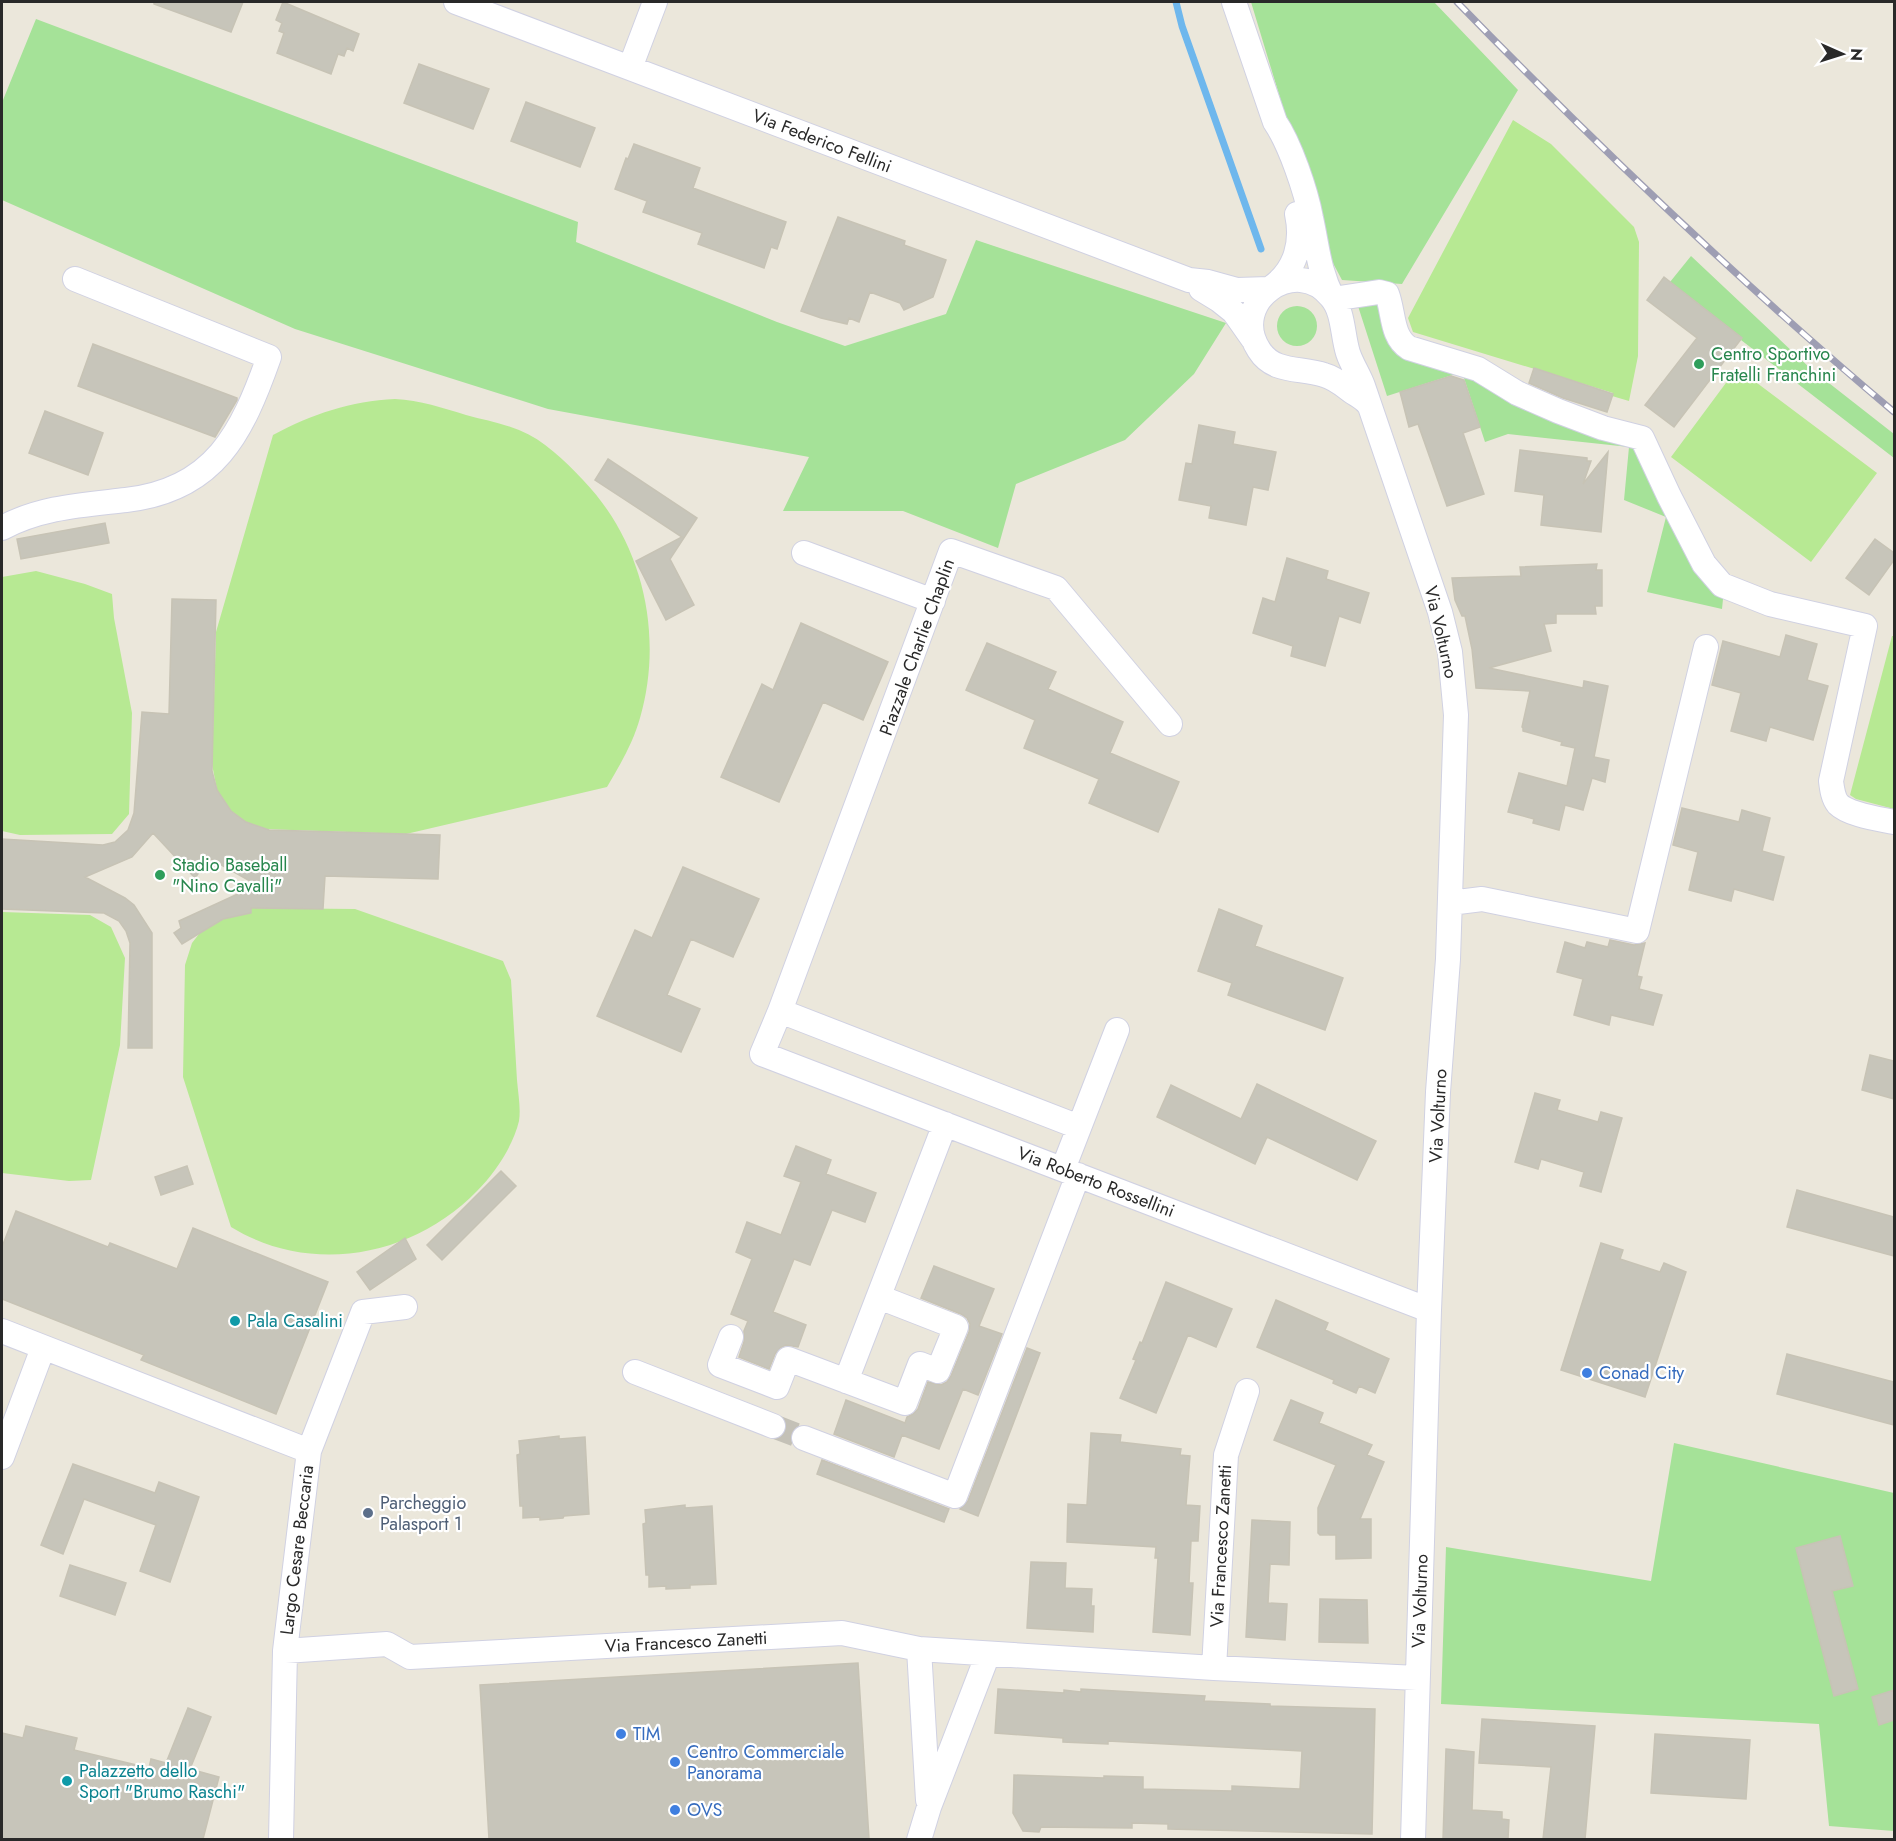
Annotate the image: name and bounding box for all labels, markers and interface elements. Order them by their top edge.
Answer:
north arrow [1812,24,1872,84]
text: N [1845,48,1868,62]
street label: Via Federico Fellini [749,102,895,180]
place label: Centro Sportivo Fratelli Franchini [1711,341,1836,388]
marker: Centro Sportivo Fratelli Franchini [1692,357,1706,371]
street label: Piazzale Charlie Chaplin [873,555,961,739]
street label: Via Volturno [1418,583,1464,681]
place label: Stadio Baseball "Nino Cavalli" [172,852,287,899]
marker: Stadio Baseball "Nino Cavalli" [153,868,167,882]
street label: Via Volturno [1423,1068,1453,1164]
street label: Via Roberto Rossellini [1014,1140,1178,1224]
place label: Pala Casalini [247,1308,343,1334]
marker: Pala Casalini [228,1314,242,1328]
place label: Conad City [1599,1360,1684,1386]
marker: Conad City [1580,1366,1594,1380]
street label: Largo Cesare Beccaria [274,1464,320,1636]
street label: Via Francesco Zanetti [1204,1464,1238,1628]
place label: Parcheggio Palasport 1 [380,1490,466,1537]
marker: Parcheggio Palasport 1 [361,1506,375,1520]
street label: Via Volturno [1405,1553,1435,1649]
street label: Via Francesco Zanetti [604,1625,768,1659]
place label: TIM [633,1721,660,1747]
marker: TIM [614,1727,628,1741]
place label: Centro Commerciale Panorama [687,1739,844,1786]
marker: Centro Commerciale Panorama [668,1755,682,1769]
place label: Palazzetto dello Sport "Brumo Raschi" [79,1758,245,1805]
marker: Palazzetto dello Sport "Brumo Raschi" [60,1774,74,1788]
place label: OVS [687,1797,723,1823]
marker: OVS [668,1803,682,1817]

